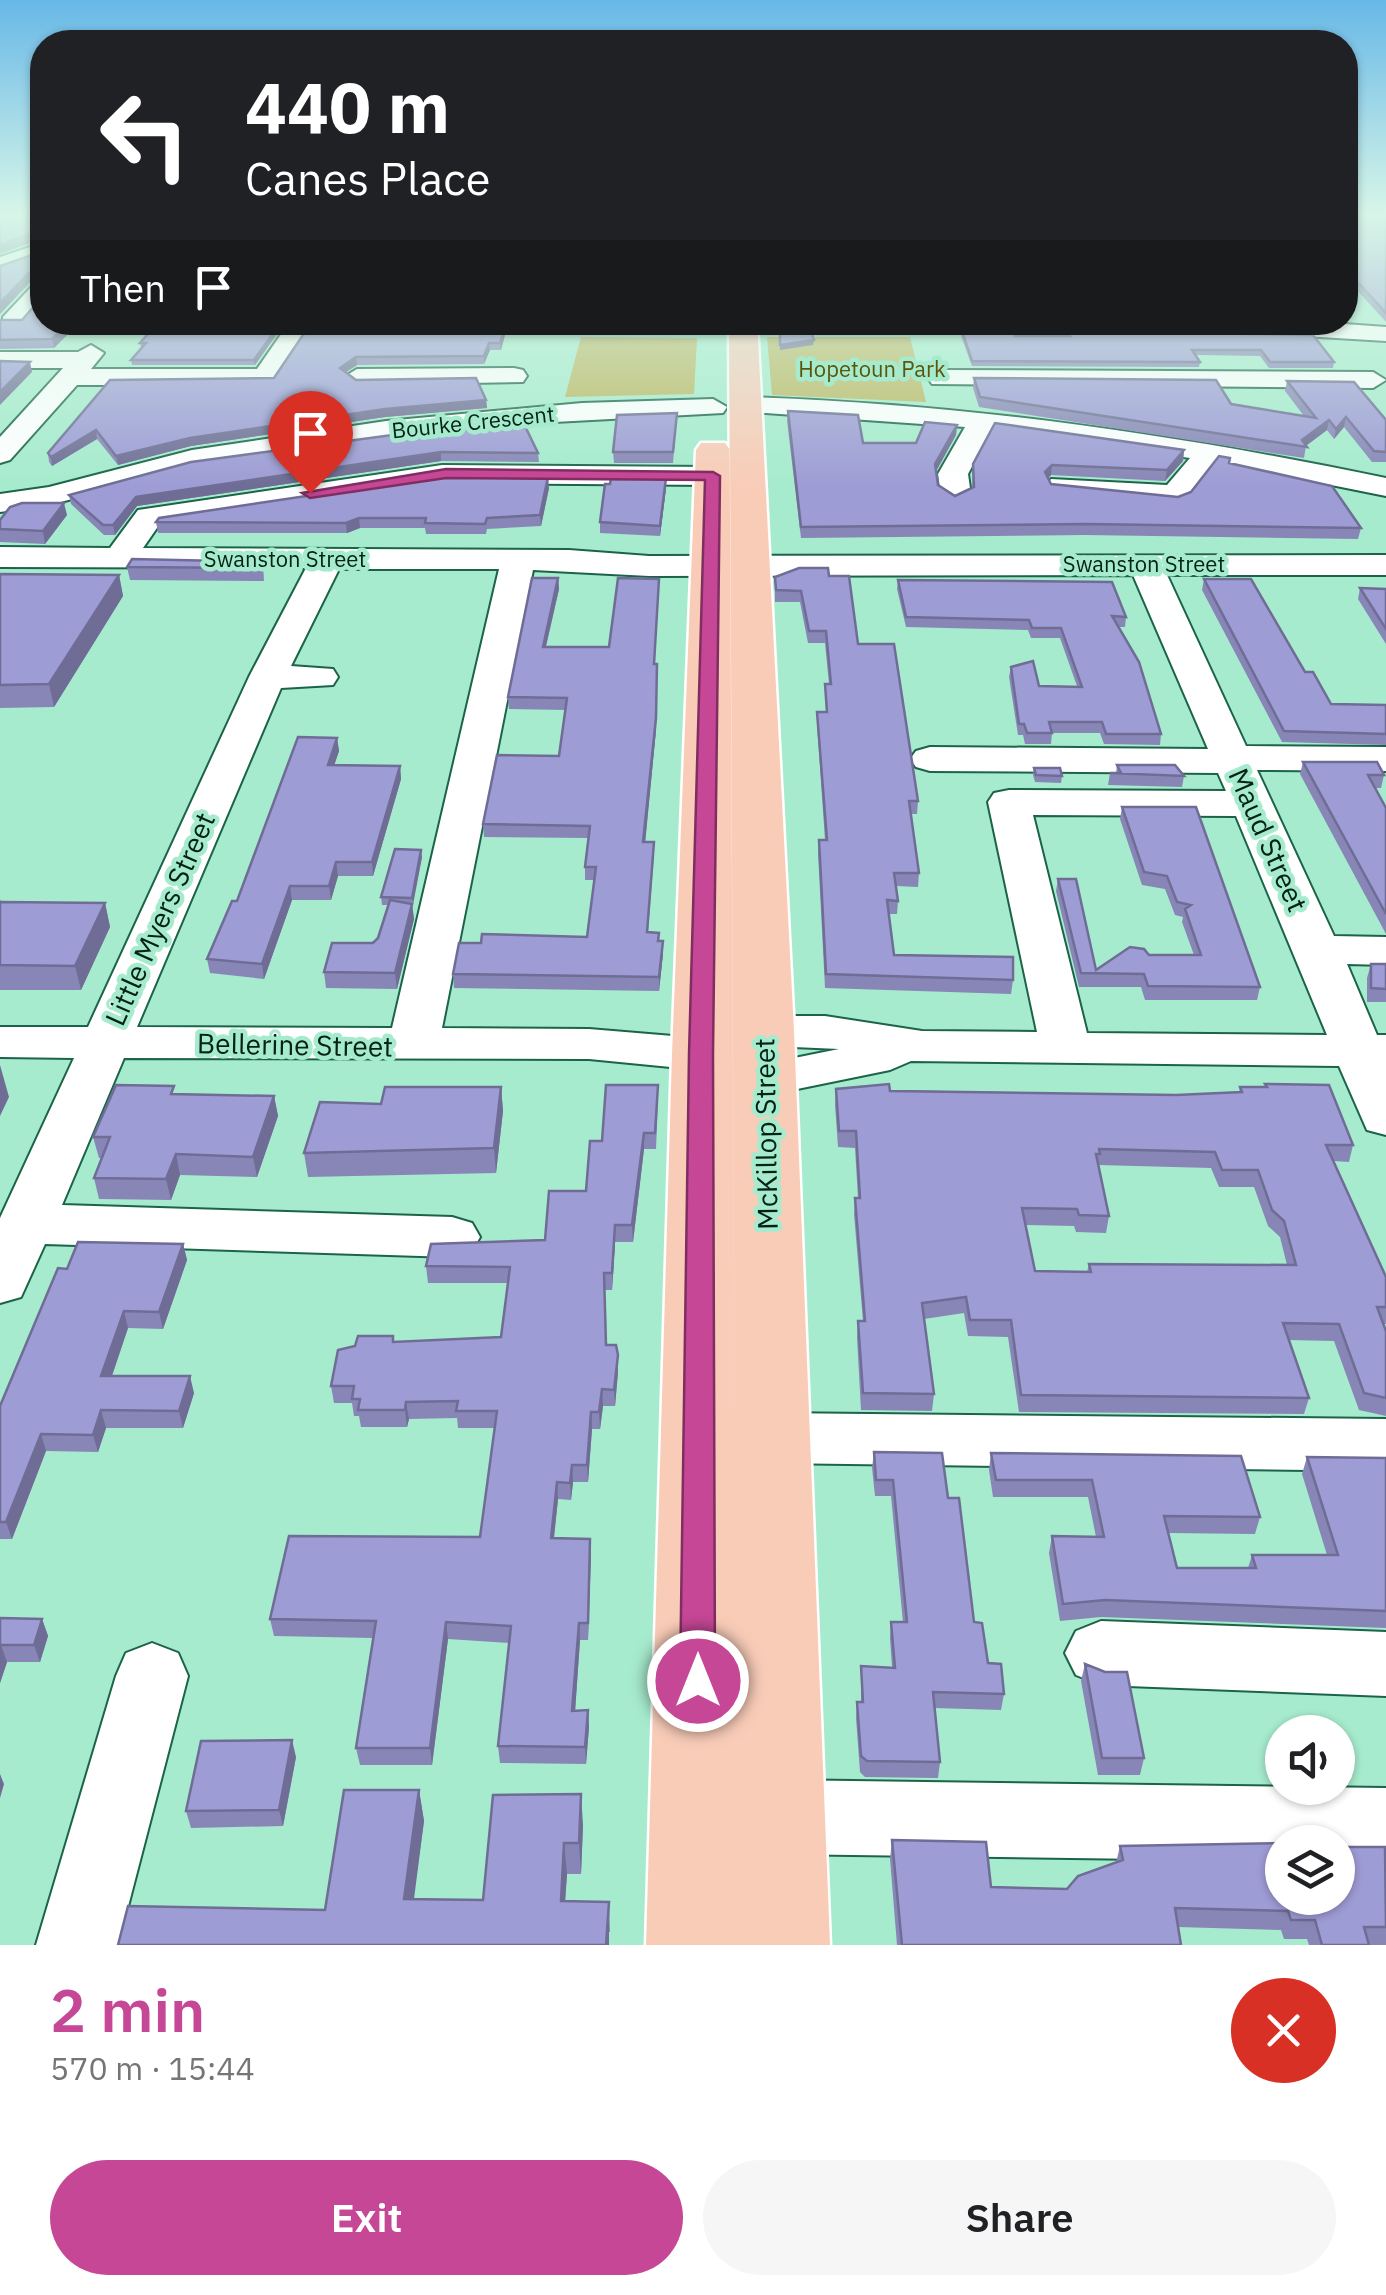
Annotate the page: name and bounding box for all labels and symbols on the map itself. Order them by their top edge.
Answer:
park label: Hopetoun Park [798,354,946,383]
pin [268,391,353,494]
street label: Bourke Crescent [390,399,556,444]
street label: Swanston Street [204,544,366,573]
street label: Swanston Street [1063,549,1225,578]
street label: Maud Street [1220,762,1317,917]
street label: Little Myers Street [96,807,223,1031]
street label: Bellerine Street [197,1024,393,1065]
street label: McKillop Street [745,1038,786,1230]
position arrow [646,1629,750,1733]

